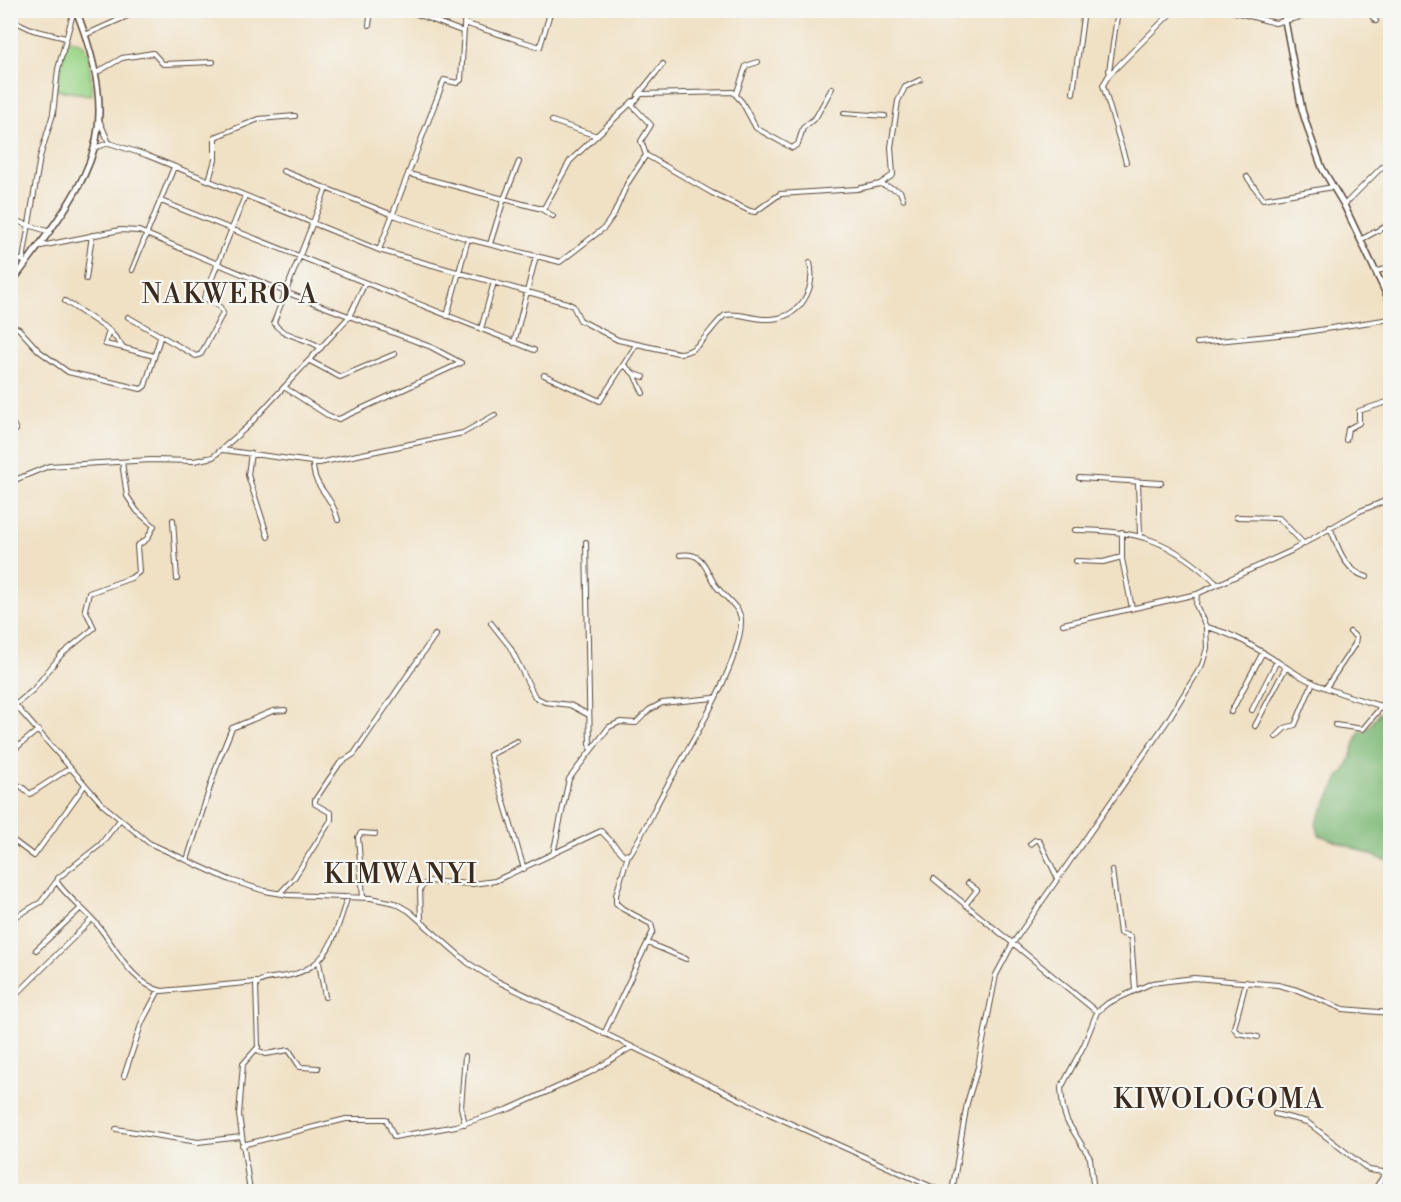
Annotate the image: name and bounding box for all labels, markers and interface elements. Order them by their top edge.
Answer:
district label: NAKWERO A [142,278,318,312]
district label: KIMWANYI [324,858,478,892]
district label: KIWOLOGOMA [1113,1083,1325,1117]

